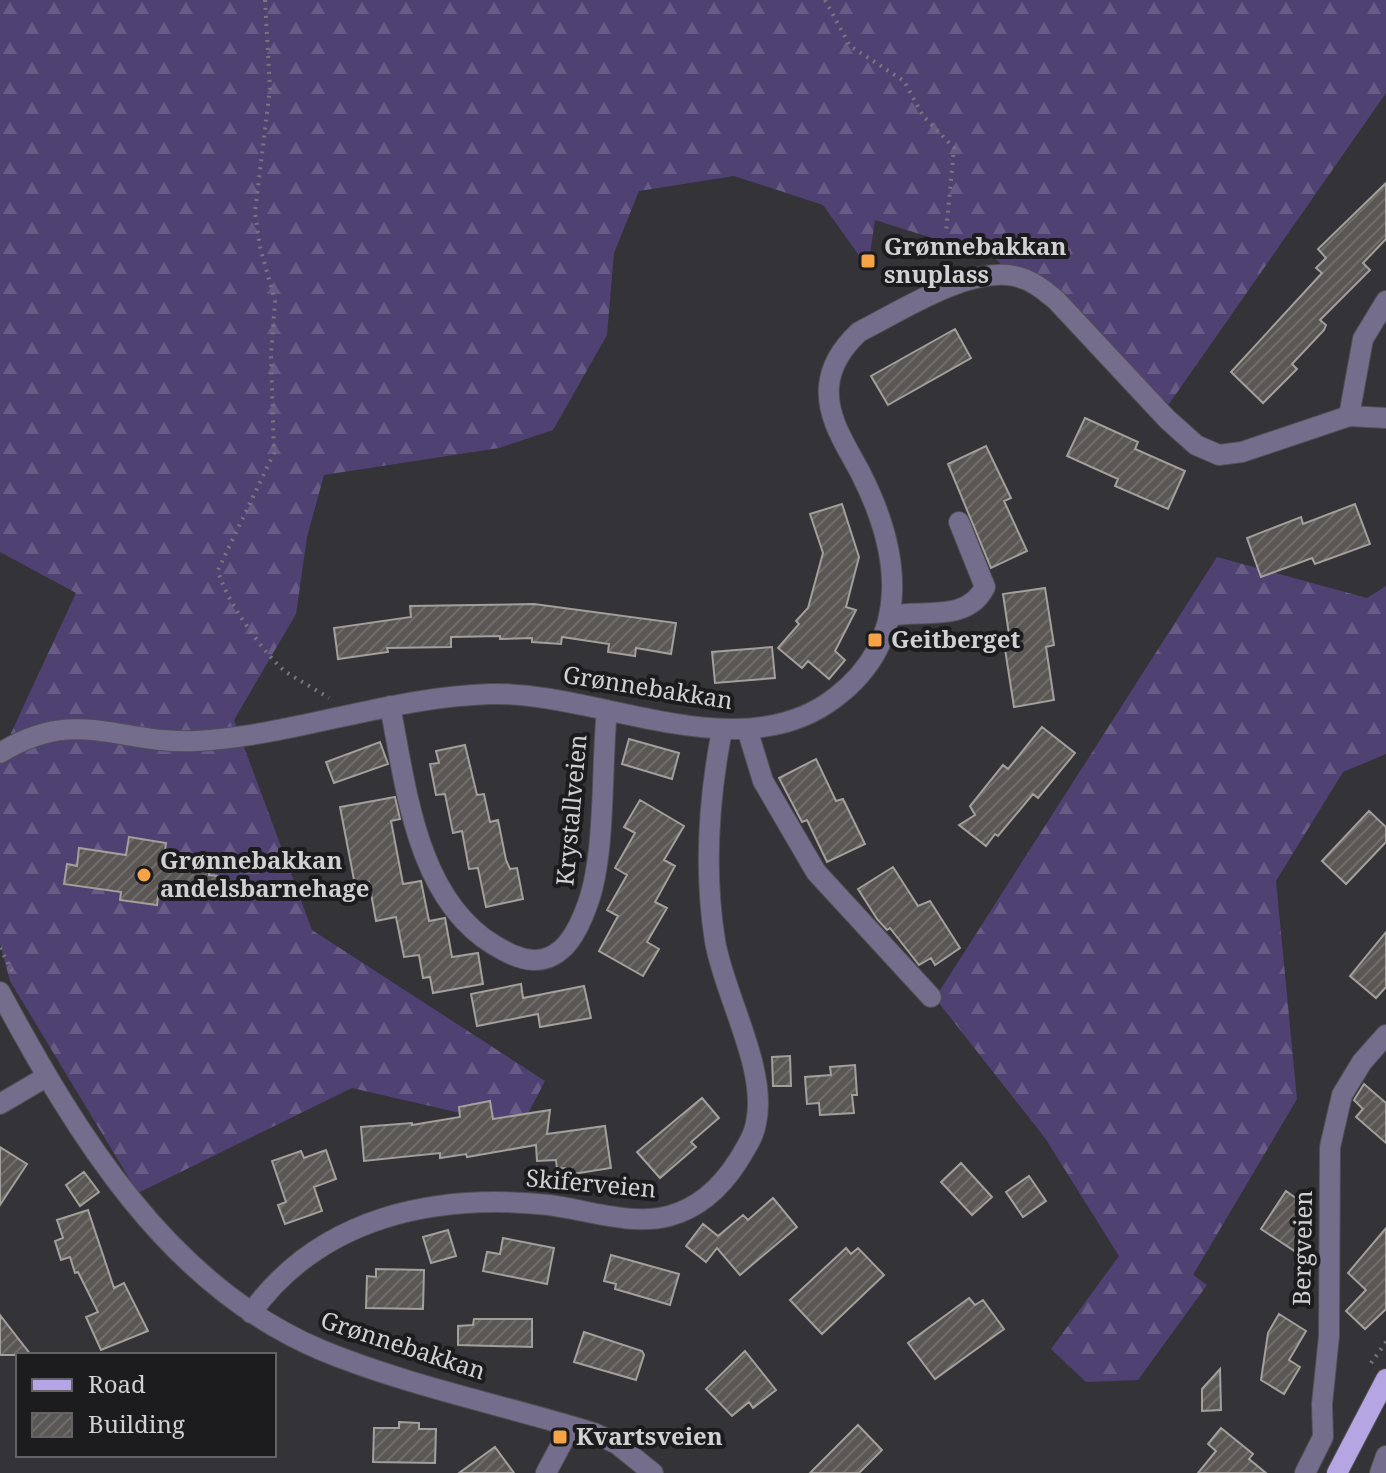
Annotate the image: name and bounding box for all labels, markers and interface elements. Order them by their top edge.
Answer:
place label: Grønnebakkan snuplass [884,229,1066,290]
marker: Grønnebakkan snuplass [859,252,877,270]
place label: Geitberget [891,622,1020,655]
marker: Geitberget [866,631,884,649]
street label: Grønnebakkan [561,657,735,716]
street label: Krystallveien [547,733,594,887]
place label: Grønnebakkan andelsbarnehage [160,843,370,904]
marker: Grønnebakkan andelsbarnehage [135,866,153,884]
street label: Skiferveien [525,1160,658,1205]
street label: Bergveien [1284,1190,1319,1306]
street label: Grønnebakkan [317,1302,490,1387]
legend [16,1353,276,1457]
text: Road [88,1367,146,1400]
text: Building [88,1407,185,1440]
place label: Kvartsveien [576,1419,723,1452]
marker: Kvartsveien [551,1428,569,1446]

